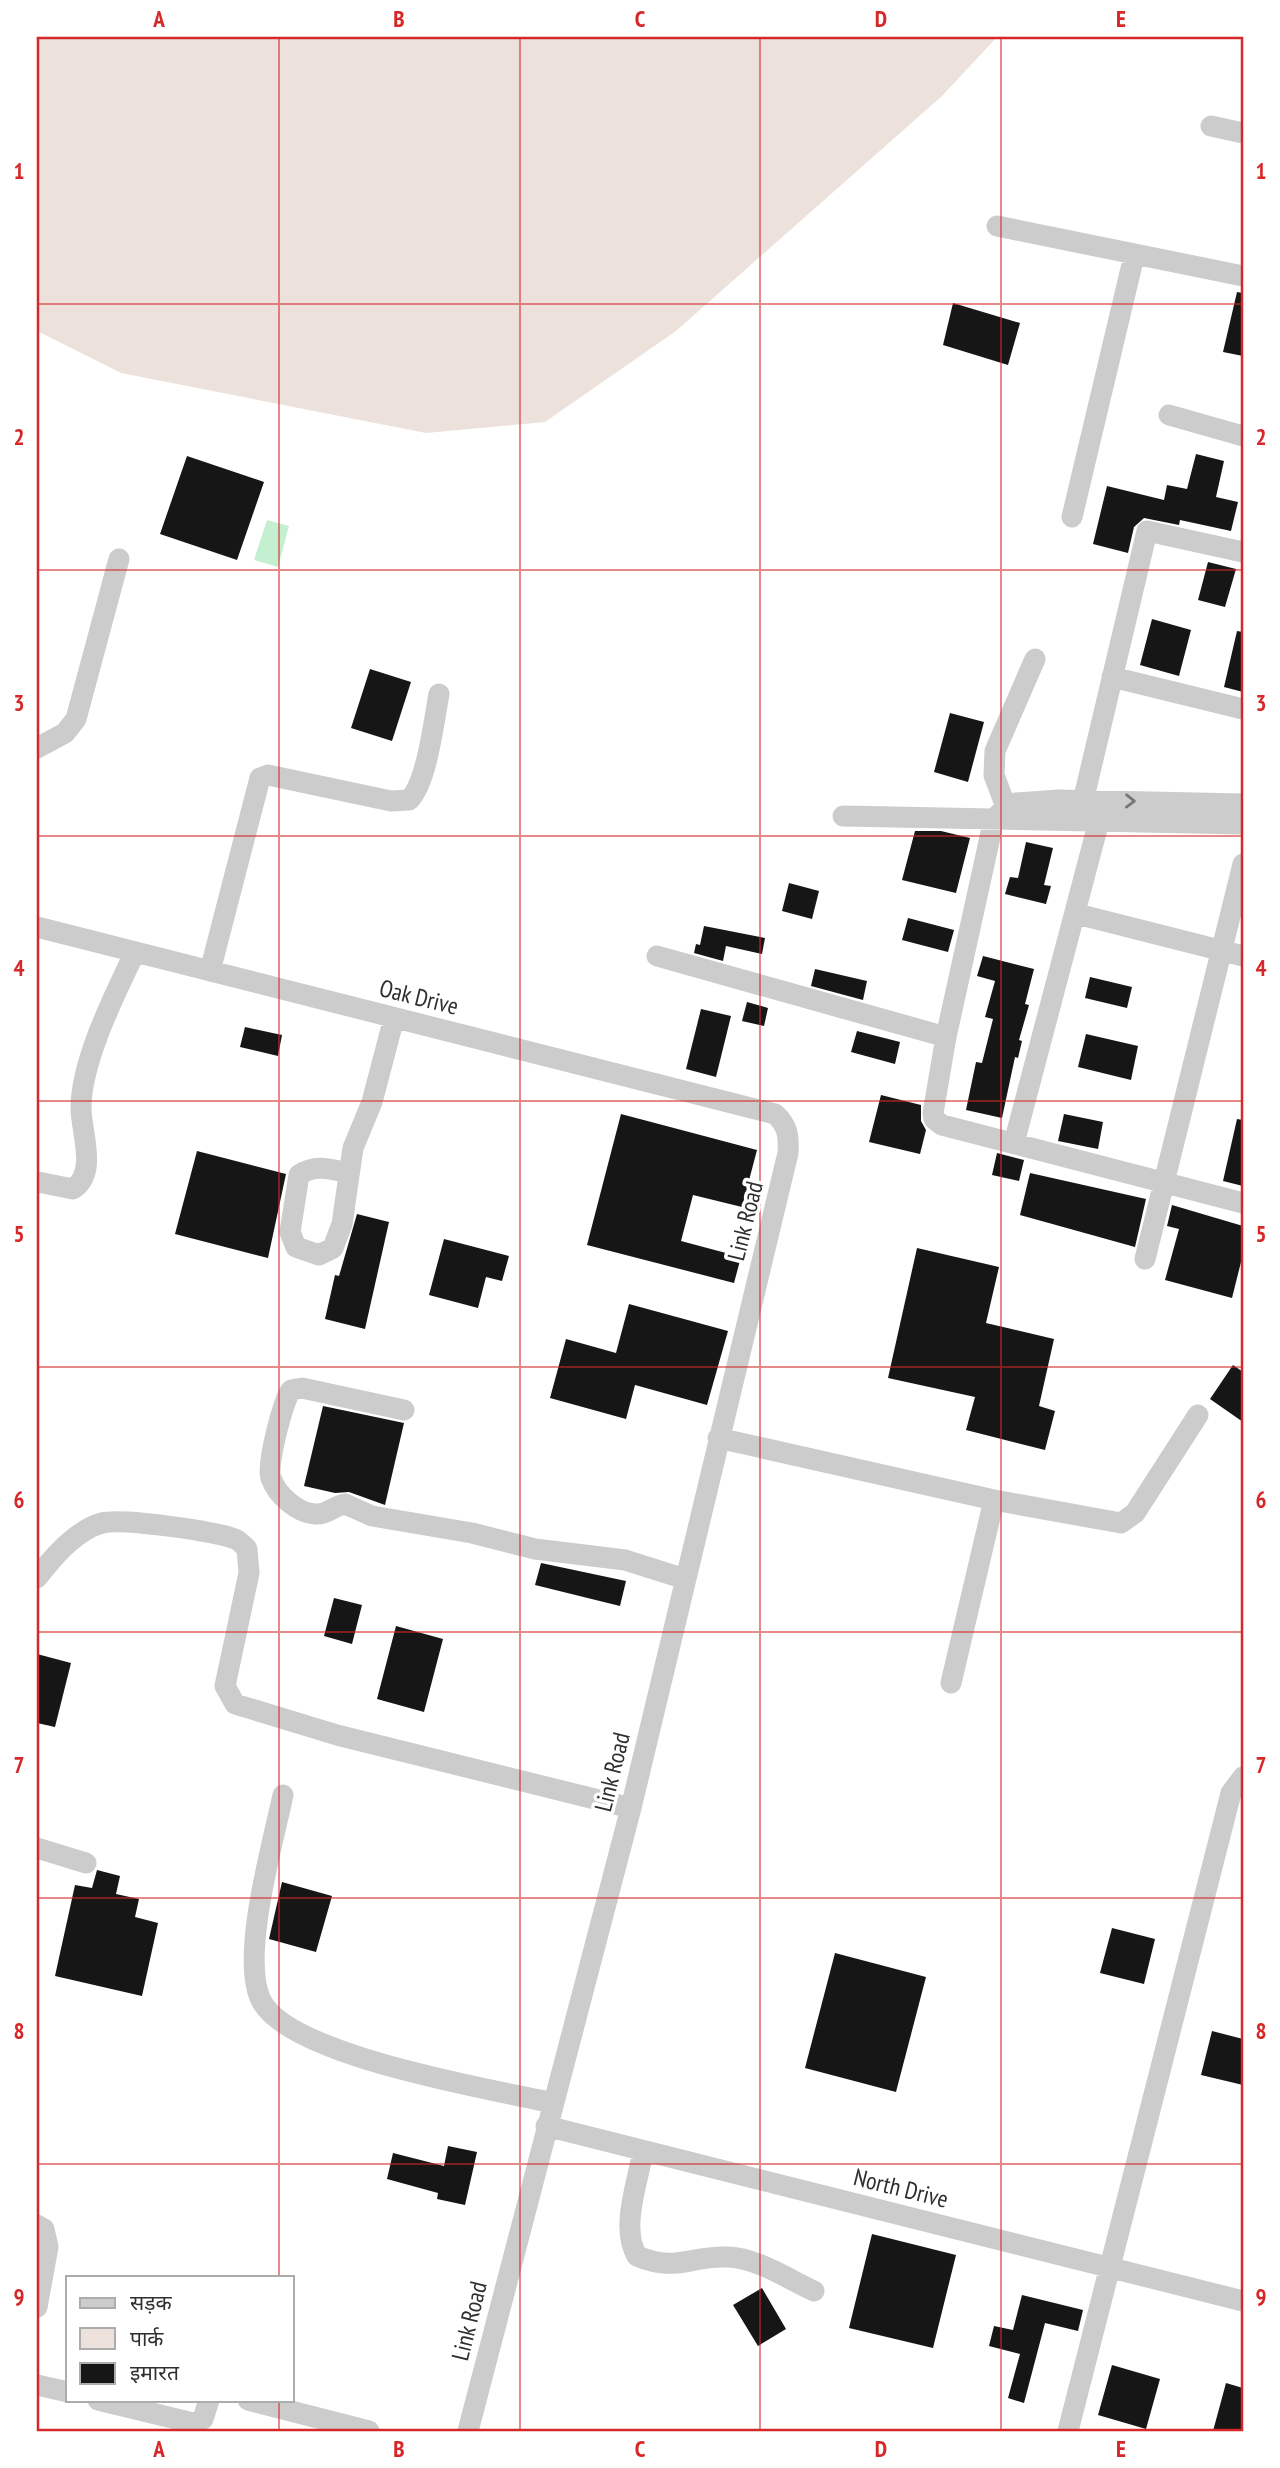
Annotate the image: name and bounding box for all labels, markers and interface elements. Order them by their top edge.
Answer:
text: A [152,4,165,33]
text: B [393,4,405,33]
text: C [635,4,646,33]
text: D [875,4,887,33]
text: E [1116,4,1126,33]
text: 1 [14,156,25,185]
text: 1 [1256,156,1267,185]
text: 2 [14,422,25,451]
text: 2 [1256,422,1267,451]
text: 3 [14,688,25,717]
text: 3 [1256,688,1267,717]
one-way arrow [1125,793,1135,809]
text: 4 [14,953,25,982]
text: 4 [1256,953,1267,982]
street label: Oak Drive [376,972,462,1022]
street label: Link Road [720,1178,770,1264]
text: 5 [14,1219,25,1248]
text: 5 [1256,1219,1267,1248]
text: 6 [14,1485,25,1514]
text: 6 [1256,1485,1267,1514]
street label: Link Road [587,1729,637,1815]
text: 7 [14,1750,25,1779]
text: 7 [1256,1750,1267,1779]
text: 8 [14,2016,25,2045]
text: 8 [1256,2016,1267,2045]
street label: North Drive [851,2161,951,2215]
legend [66,2276,294,2402]
street label: Link Road [444,2278,494,2364]
text: 9 [14,2282,25,2311]
text: 9 [1256,2282,1267,2311]
text: सड़क [130,2289,172,2316]
text: पार्क [130,2325,164,2352]
text: इमारत [130,2359,180,2386]
text: A [152,2434,165,2463]
text: B [393,2434,405,2463]
text: C [635,2434,646,2463]
text: D [875,2434,887,2463]
text: E [1116,2434,1126,2463]

